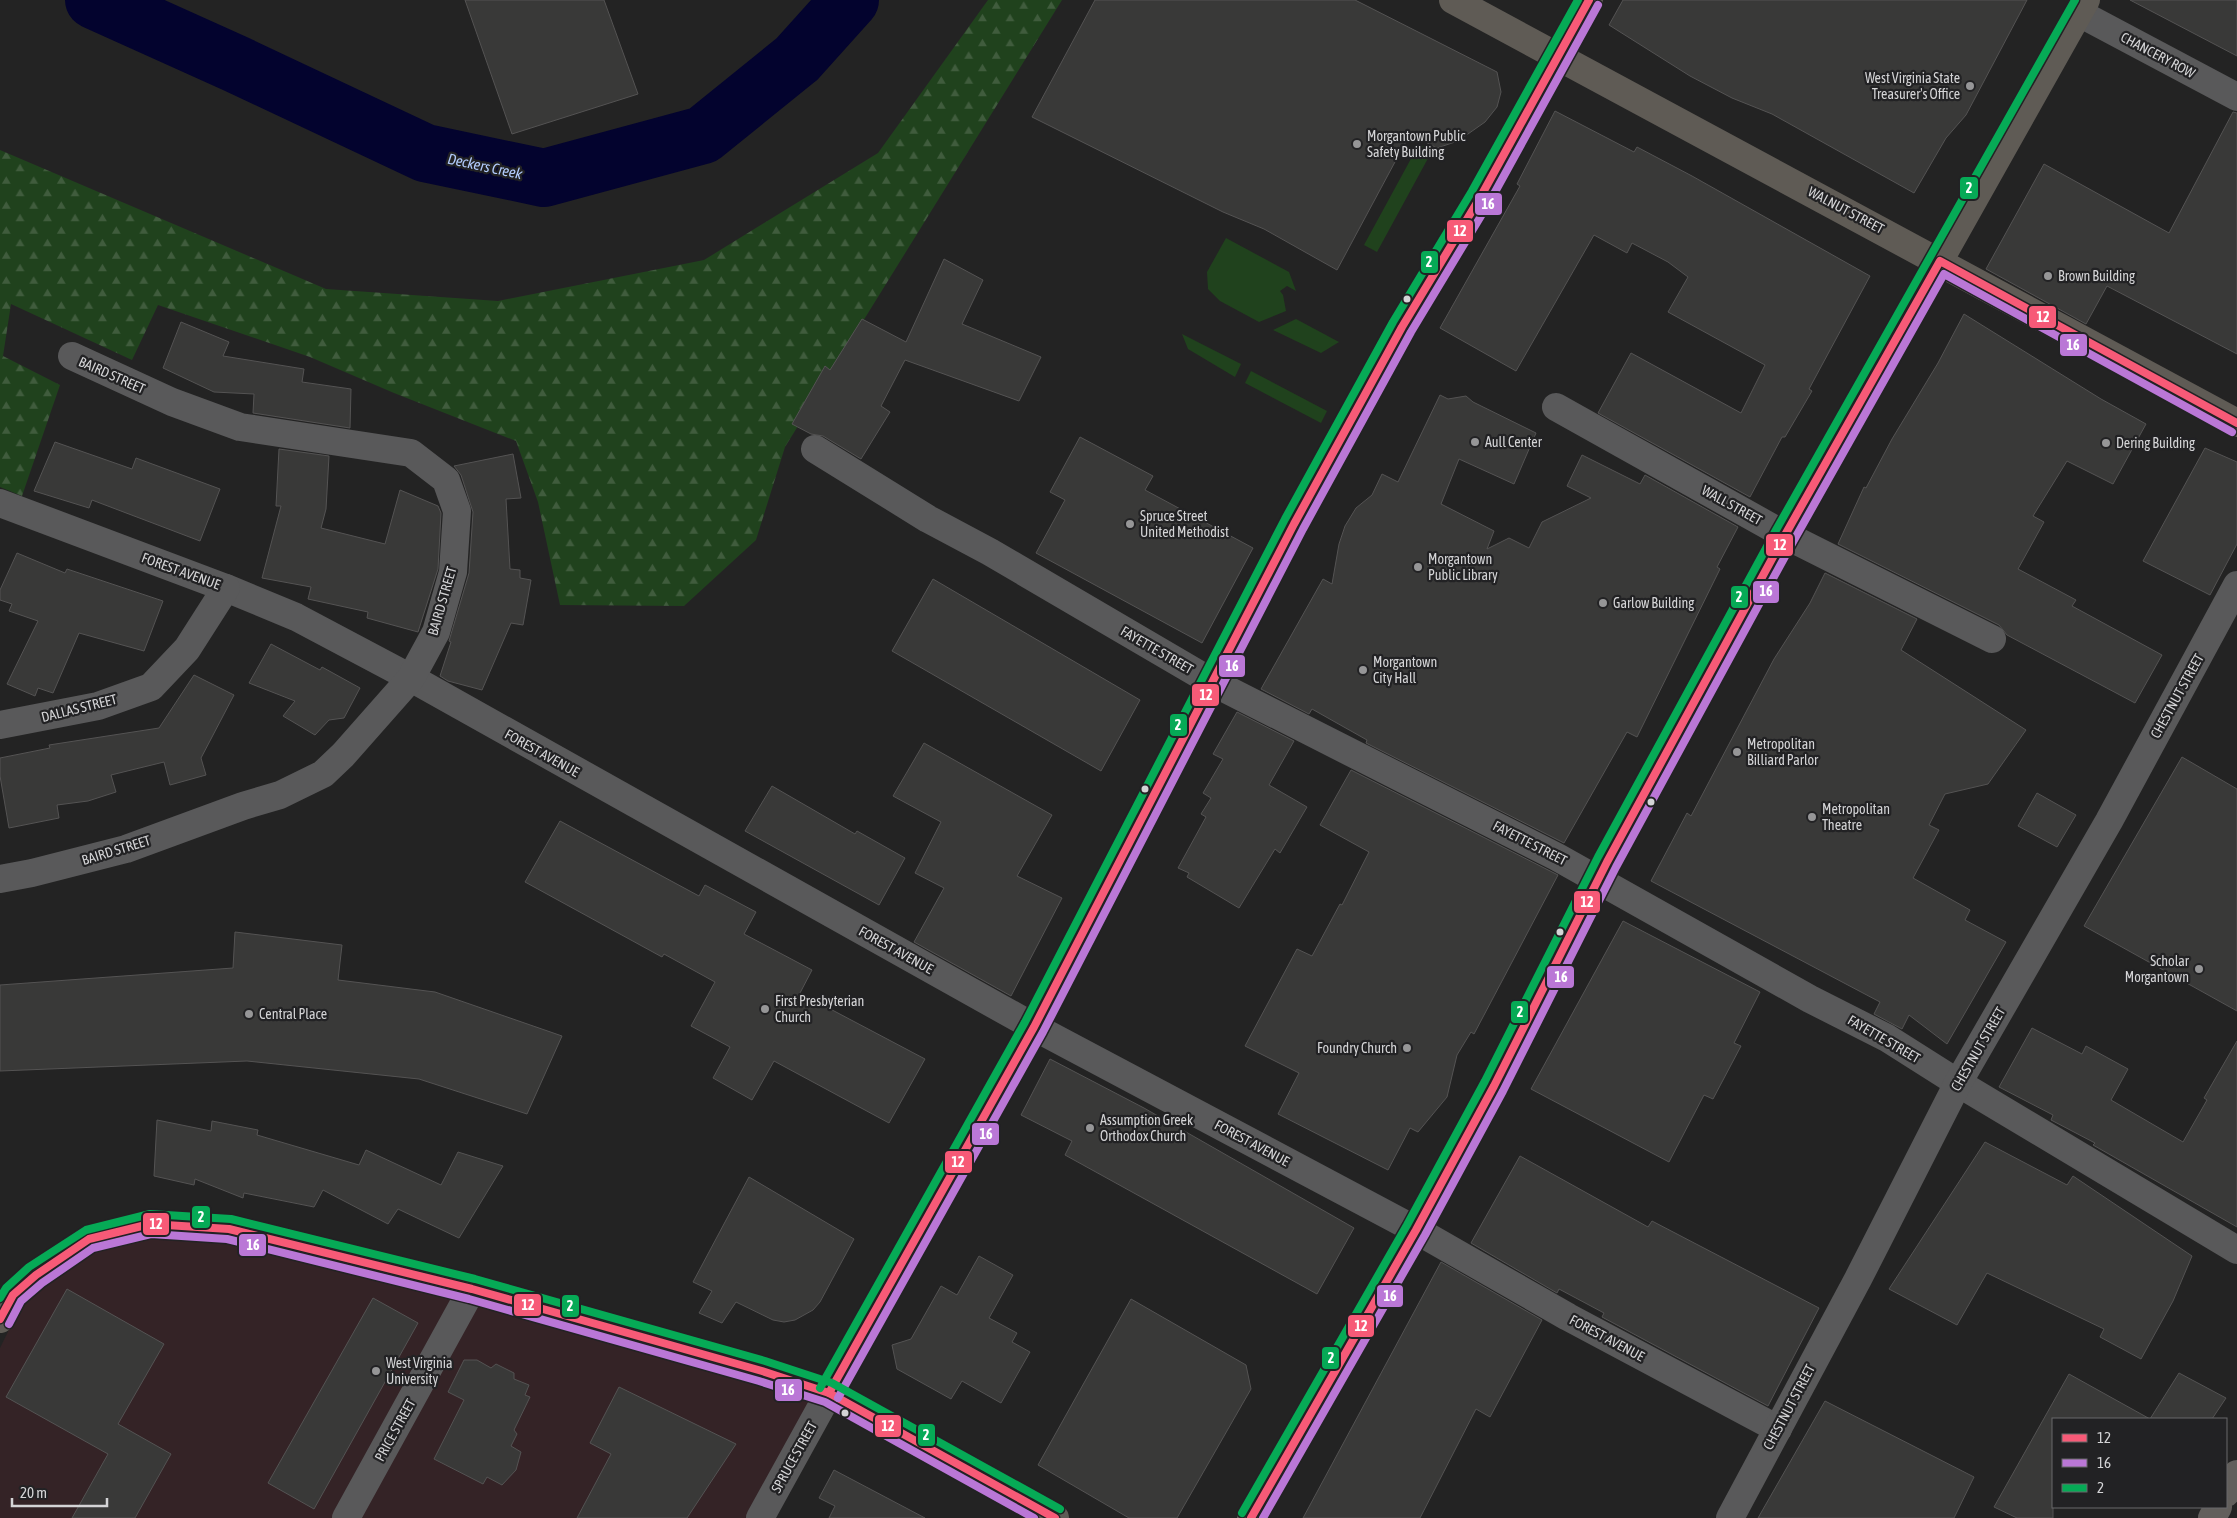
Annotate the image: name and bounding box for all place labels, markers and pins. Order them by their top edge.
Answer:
place label: West Virginia State Treasurer's Office [1865,70,1960,102]
marker: West Virginia State Treasurer's Office [1964,80,1976,92]
place label: Morgantown Public Safety Building [1367,128,1466,160]
marker: Morgantown Public Safety Building [1351,138,1363,150]
place label: Brown Building [2058,268,2135,284]
marker: Brown Building [2042,270,2054,282]
unlabelled marker [1402,294,1412,304]
place label: Aull Center [1485,434,1543,450]
place label: Dering Building [2116,435,2195,451]
marker: Aull Center [1469,436,1481,448]
marker: Dering Building [2100,437,2112,449]
place label: Spruce Street United Methodist [1140,508,1229,540]
marker: Spruce Street United Methodist [1124,518,1136,530]
place label: Morgantown Public Library [1428,551,1498,583]
marker: Morgantown Public Library [1412,561,1424,573]
place label: Garlow Building [1613,595,1694,611]
marker: Garlow Building [1597,597,1609,609]
place label: Morgantown City Hall [1373,654,1437,686]
marker: Morgantown City Hall [1357,664,1369,676]
place label: Metropolitan Billiard Parlor [1747,736,1819,768]
marker: Metropolitan Billiard Parlor [1731,746,1743,758]
unlabelled marker [1140,784,1150,794]
unlabelled marker [1646,797,1656,807]
place label: Metropolitan Theatre [1822,801,1890,833]
marker: Metropolitan Theatre [1806,811,1818,823]
unlabelled marker [1555,927,1565,937]
place label: Scholar Morgantown [2125,953,2190,985]
marker: Scholar Morgantown [2193,963,2205,975]
place label: First Presbyterian Church [775,993,864,1025]
marker: First Presbyterian Church [759,1003,771,1015]
place label: Central Place [259,1006,327,1022]
marker: Central Place [243,1008,255,1020]
place label: Foundry Church [1317,1040,1397,1056]
marker: Foundry Church [1401,1042,1413,1054]
place label: Assumption Greek Orthodox Church [1100,1112,1193,1144]
marker: Assumption Greek Orthodox Church [1084,1122,1096,1134]
place label: West Virginia University [386,1355,453,1387]
marker: West Virginia University [370,1365,382,1377]
unlabelled marker [840,1408,850,1418]

